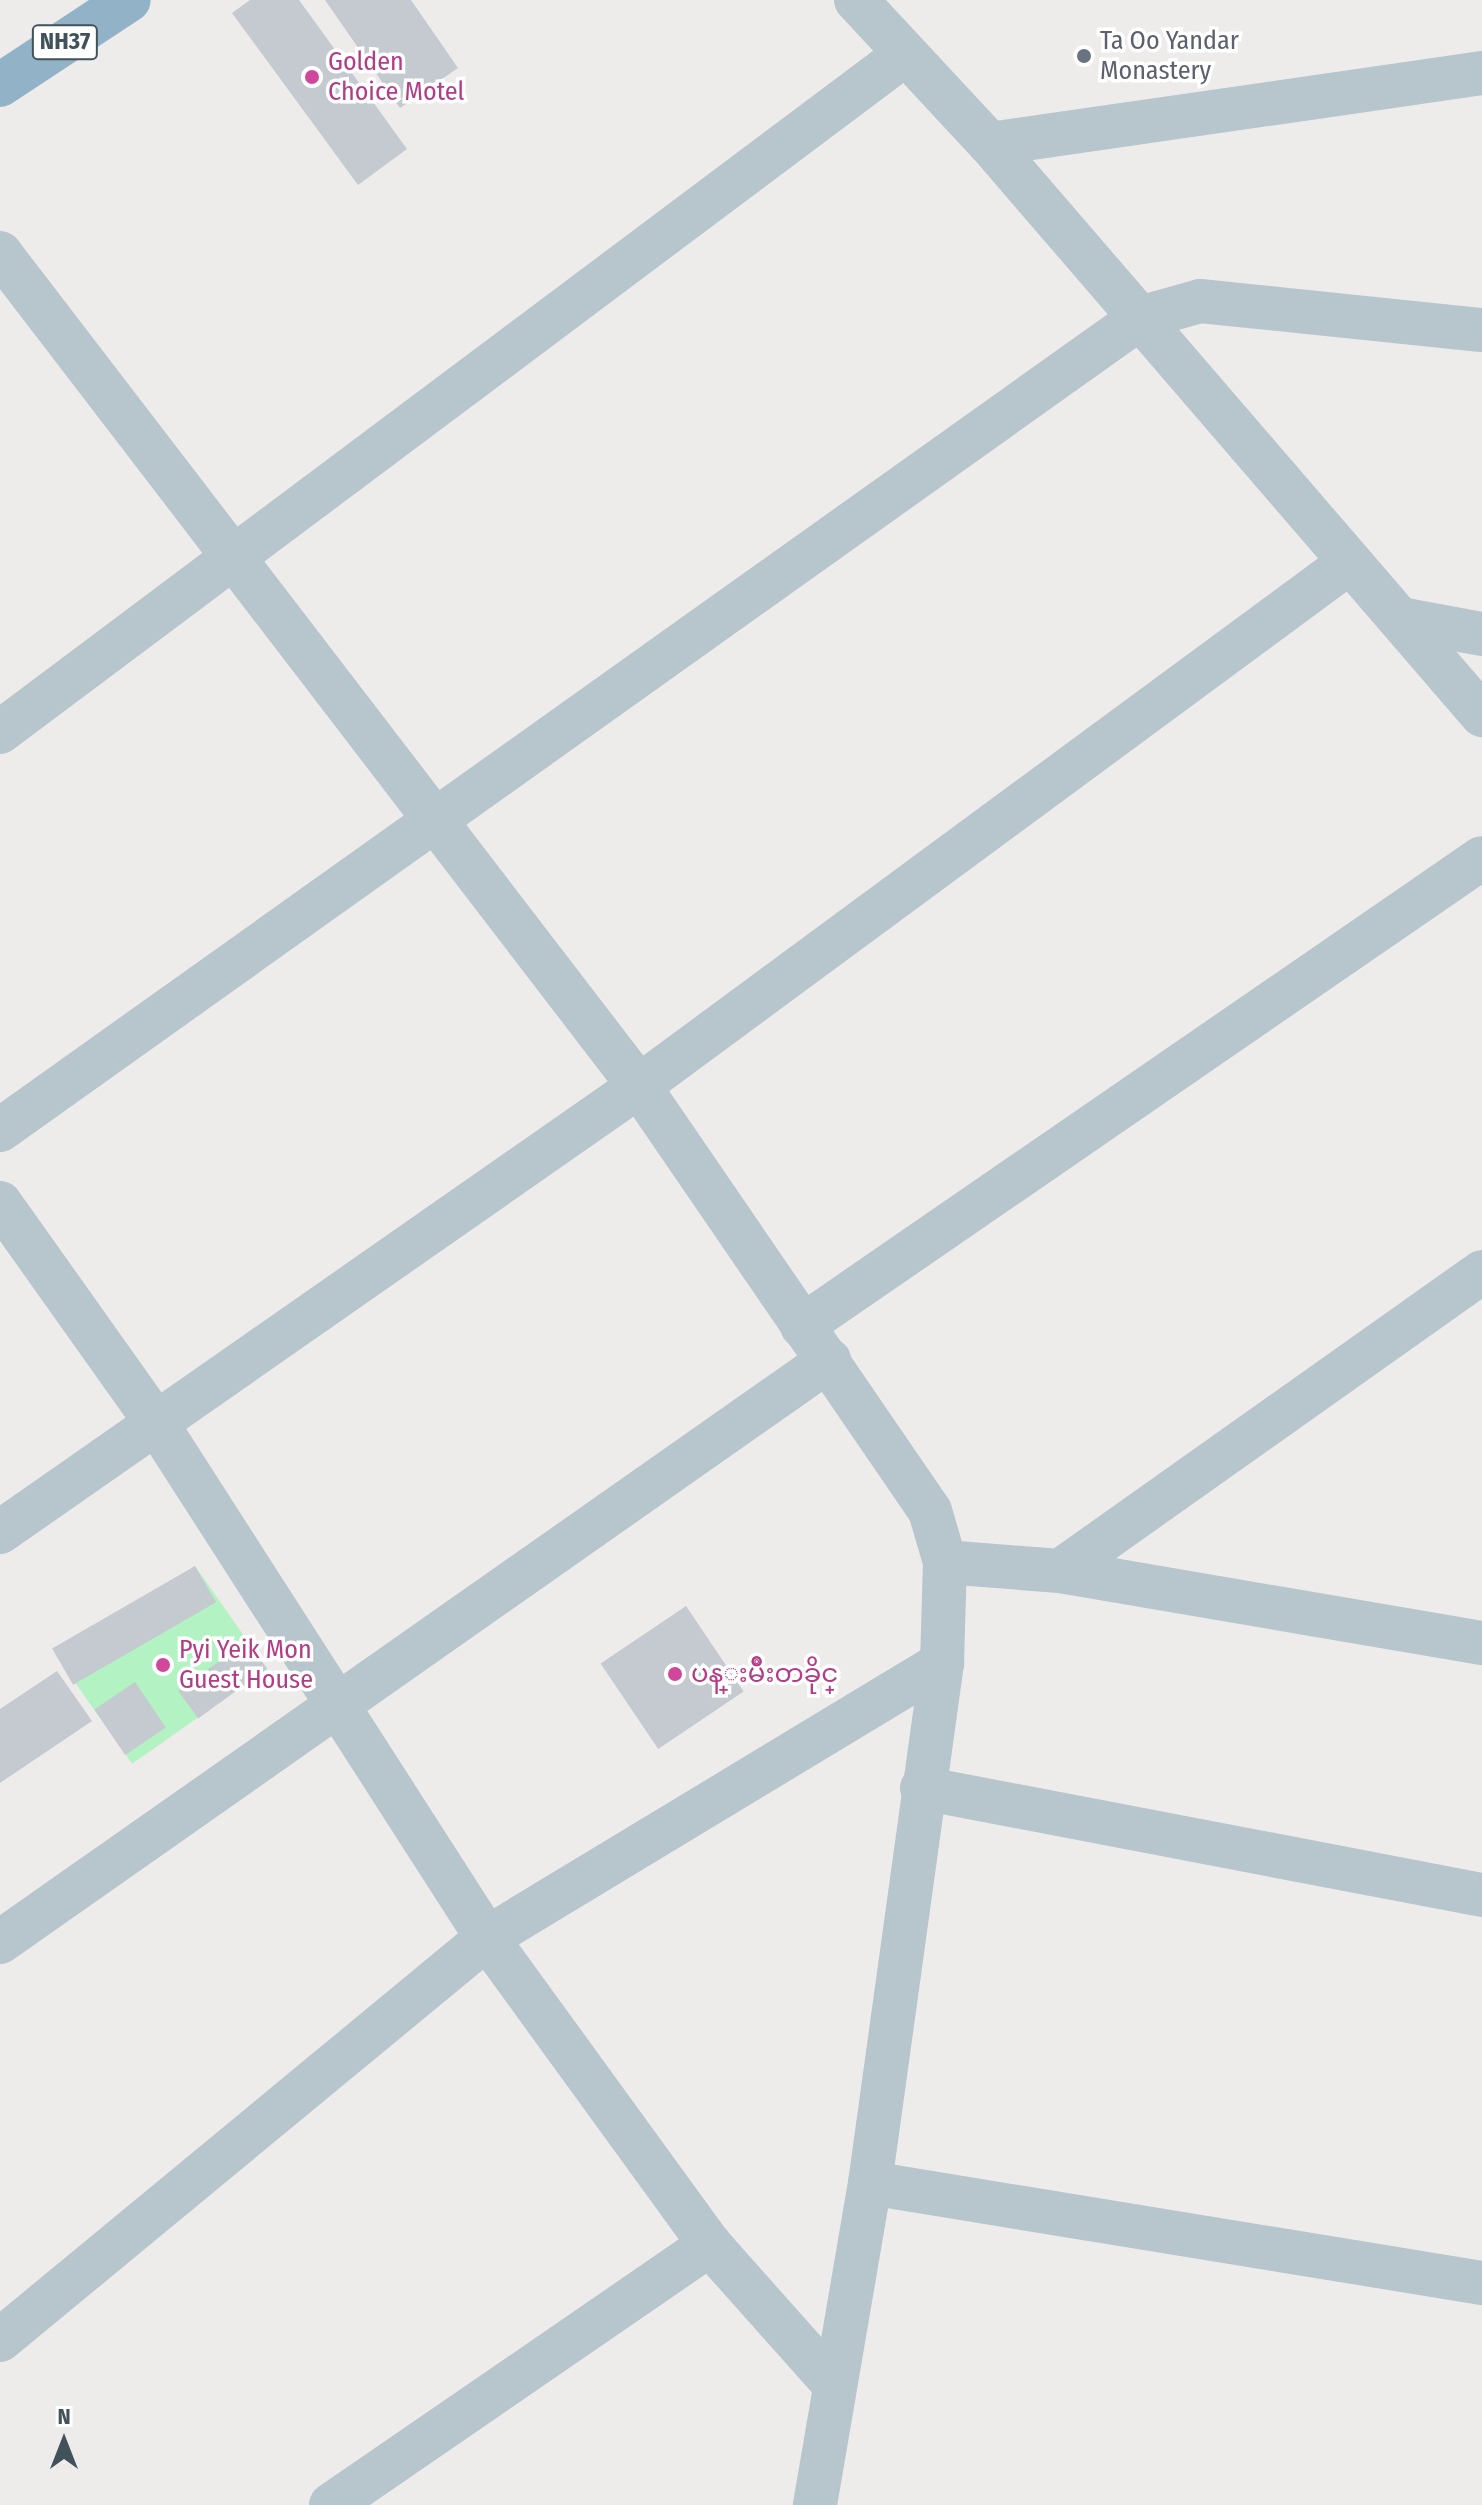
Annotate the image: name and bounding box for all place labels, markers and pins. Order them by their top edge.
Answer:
place label: Ta Oo Yandar Monastery [1100,25,1239,86]
place label: Golden Choice Motel [328,46,464,108]
marker: Ta Oo Yandar Monastery [1075,47,1093,65]
marker: Golden Choice Motel [303,68,321,86]
place label: Pyi Yeik Mon Guest House [179,1634,313,1696]
marker: Pyi Yeik Mon Guest House [154,1656,172,1674]
place label: ပန္းမ်ိဳးတခိုင္ [691,1658,838,1690]
marker: ပန္းမ်ိဳးတခိုင္ [666,1665,684,1683]

